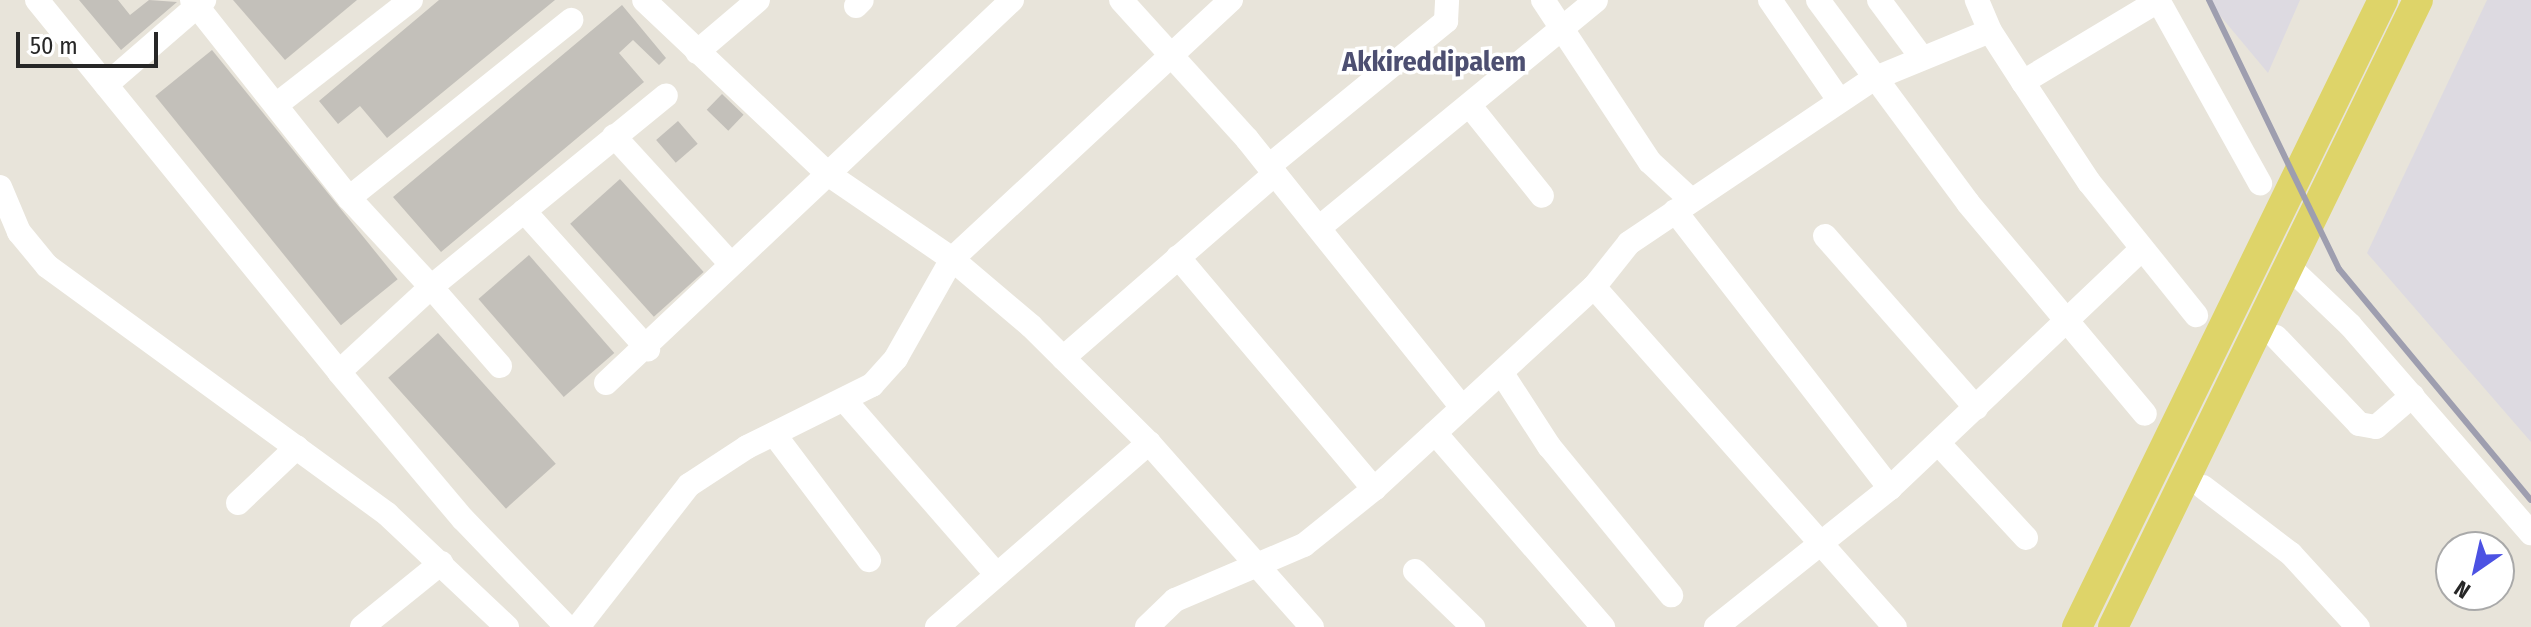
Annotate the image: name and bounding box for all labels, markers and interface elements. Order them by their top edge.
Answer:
scale bar [20,16,162,66]
text: 50 m [30,32,78,60]
district label: Akkireddipalem [1342,45,1526,79]
north arrow [2435,531,2515,611]
text: N [2449,575,2475,605]

